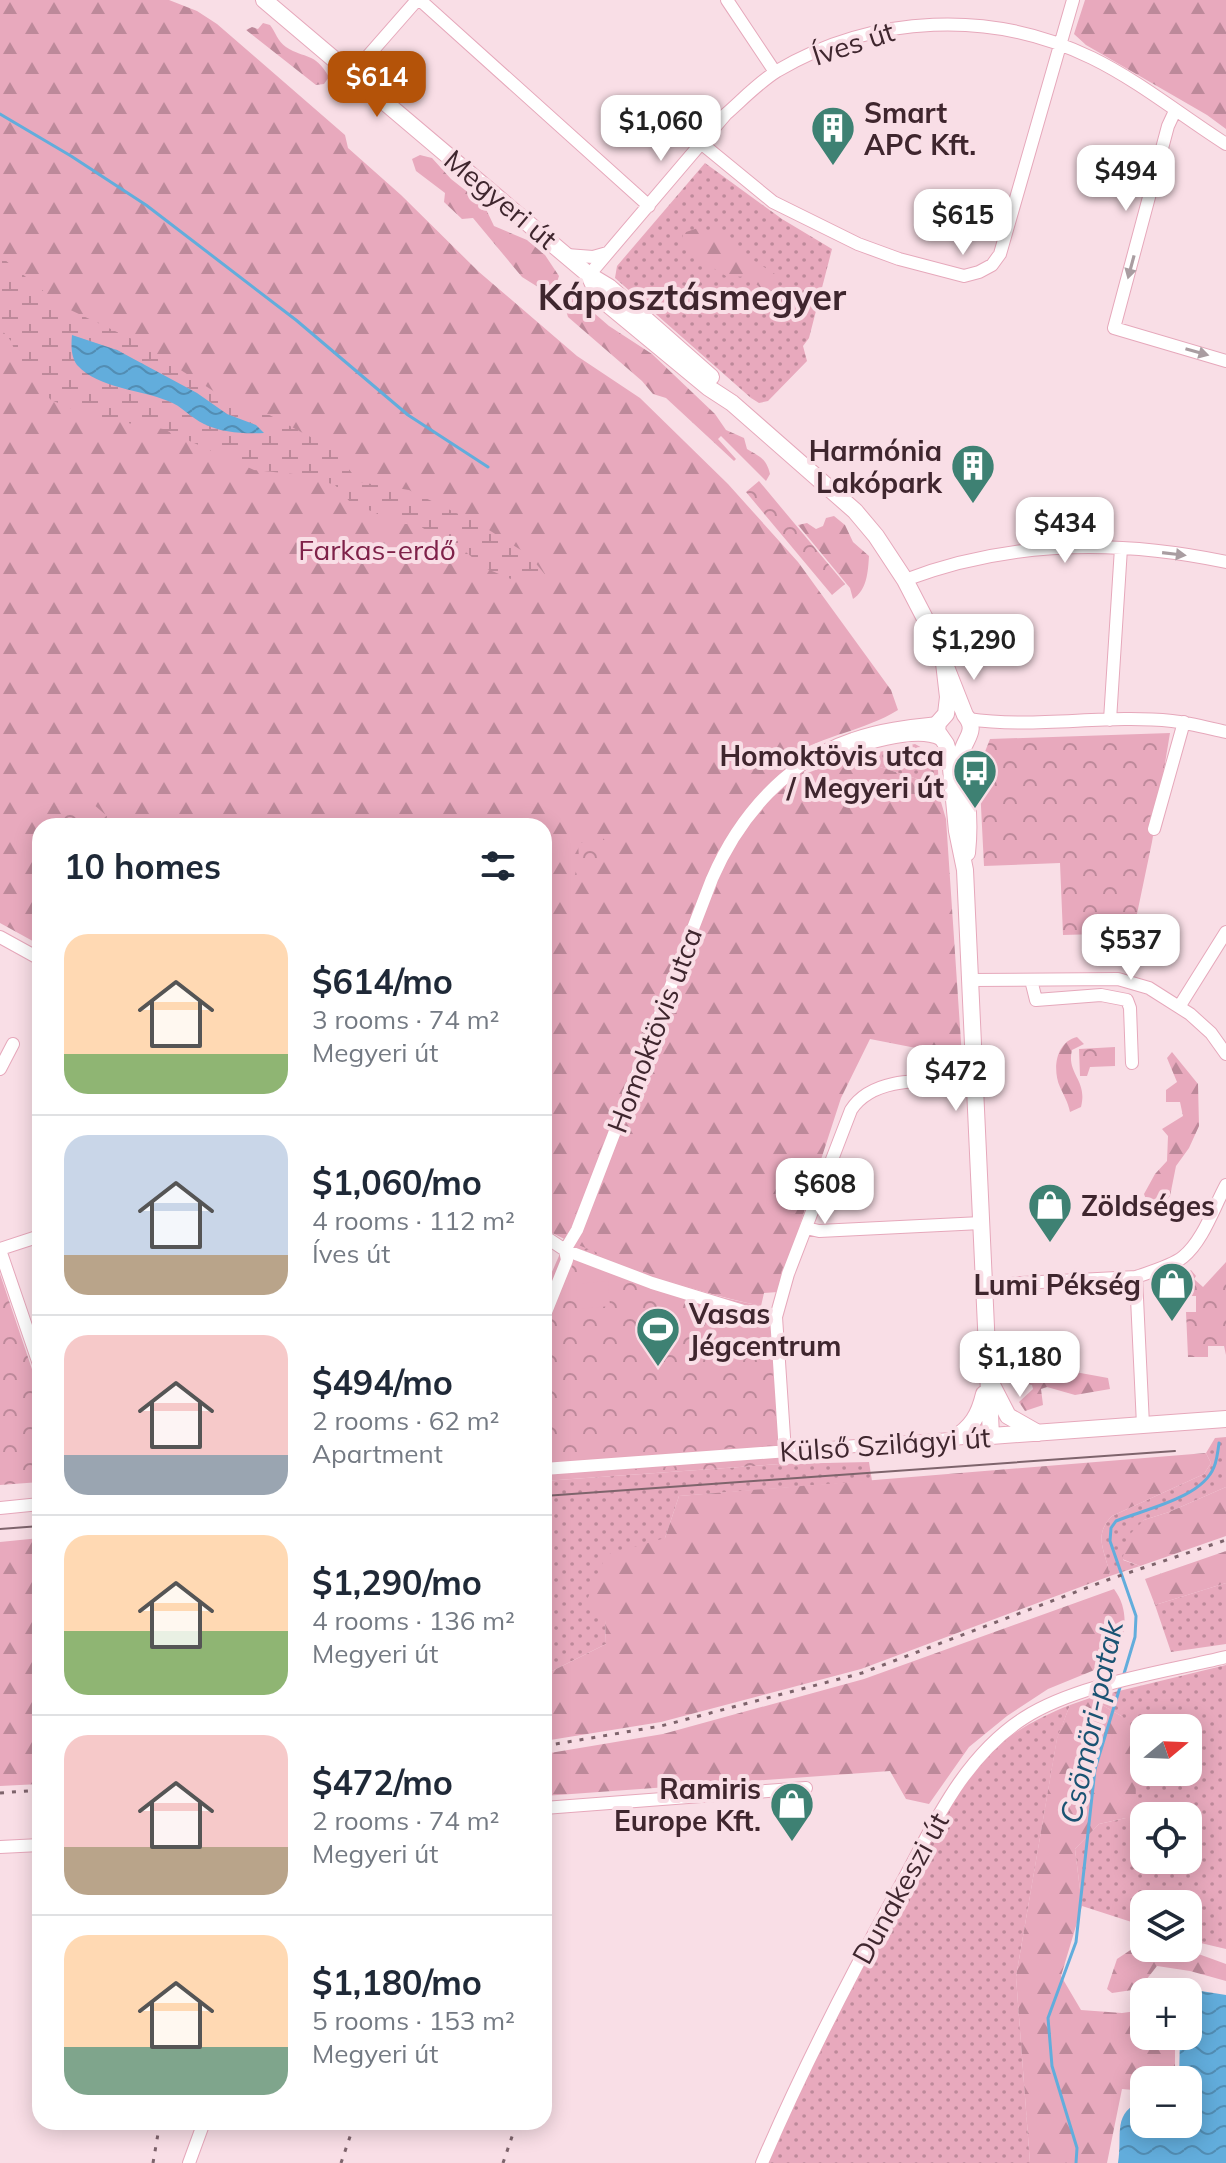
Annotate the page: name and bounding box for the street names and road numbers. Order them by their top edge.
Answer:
street label: Íves út [807,13,899,73]
street label: Megyeri út [438,142,565,256]
street label: Homoktövis utca [599,923,709,1137]
street label: Külső Szilágyi út [778,1419,992,1469]
street label: Dunakeszi út [844,1806,956,1970]

